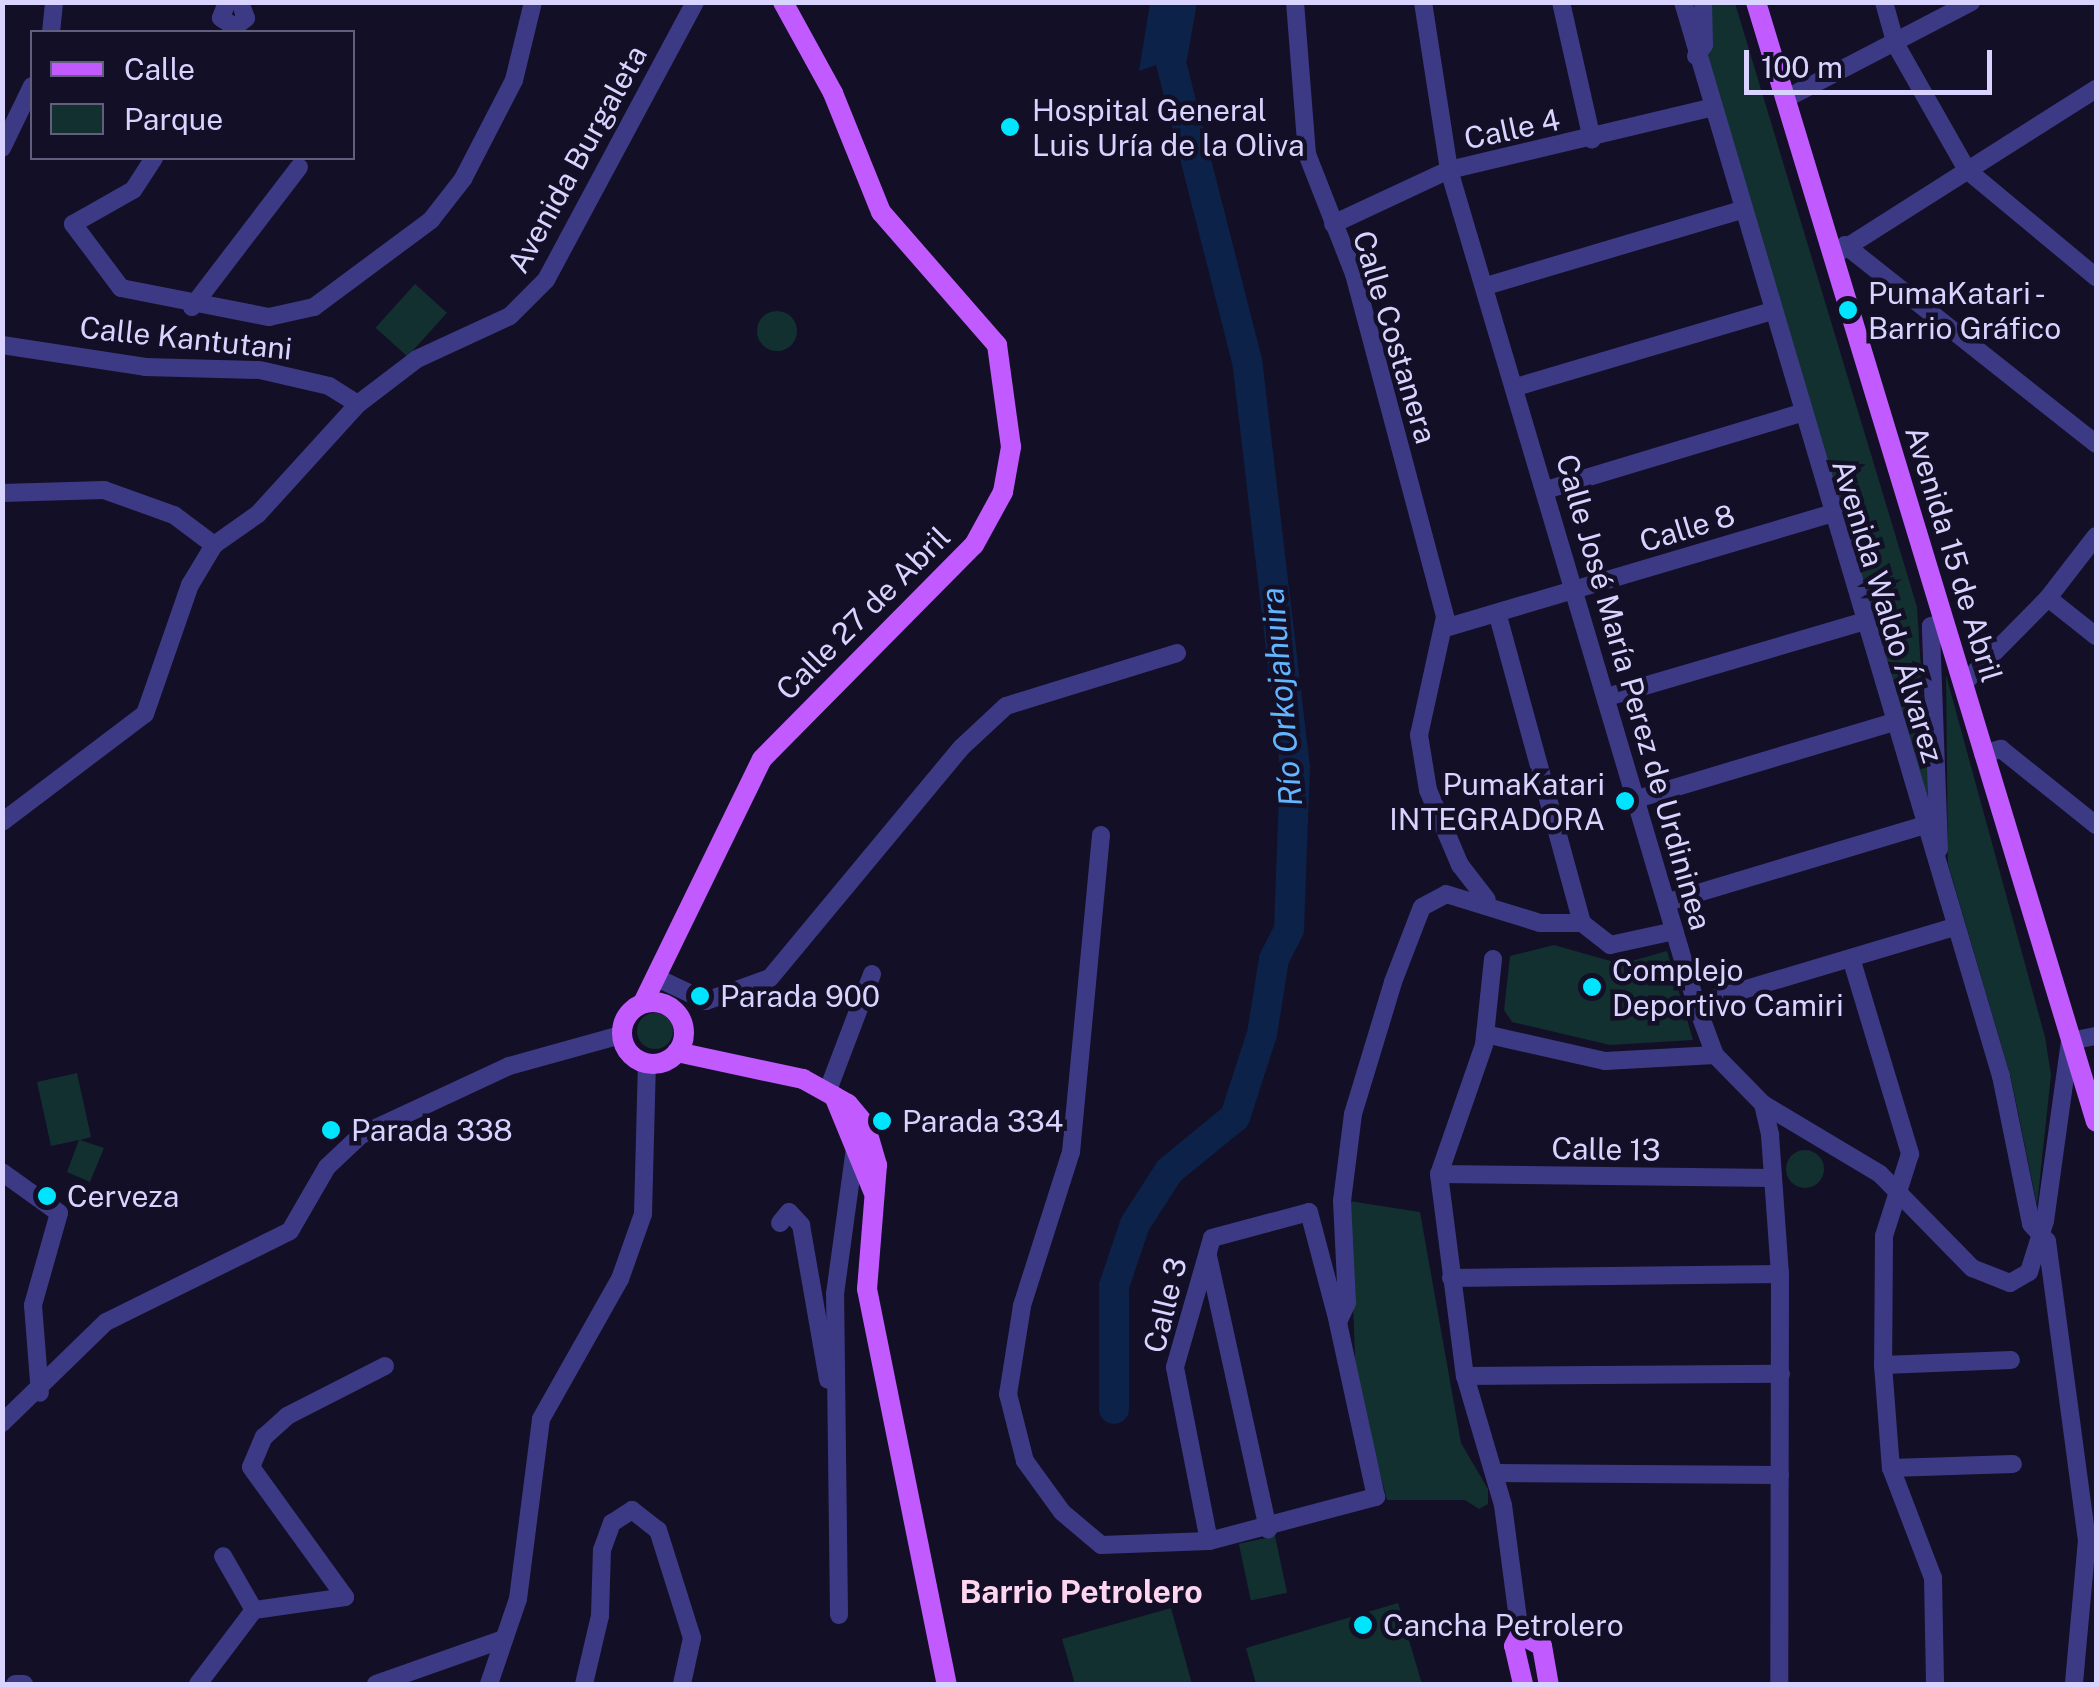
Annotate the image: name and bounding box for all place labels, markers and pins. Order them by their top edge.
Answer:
place label: Hospital General Luis Uría de la Oliva [1032,92,1305,162]
marker: Hospital General Luis Uría de la Oliva [997,114,1023,140]
place label: PumaKatari - Barrio Gráfico [1868,275,2061,346]
marker: PumaKatari - Barrio Gráfico [1837,299,1859,321]
place label: PumaKatari INTEGRADORA [1389,766,1605,836]
marker: PumaKatari INTEGRADORA [1614,790,1636,812]
place label: Complejo Deportivo Camiri [1612,952,1844,1022]
marker: Complejo Deportivo Camiri [1581,976,1603,998]
place label: Parada 900 [720,978,880,1014]
marker: Parada 900 [689,985,711,1007]
place label: Parada 334 [902,1103,1063,1139]
marker: Parada 334 [871,1110,893,1132]
place label: Parada 338 [351,1112,513,1148]
marker: Parada 338 [320,1119,342,1141]
place label: Cerveza [67,1178,179,1214]
marker: Cerveza [36,1185,58,1207]
place label: Cancha Petrolero [1383,1607,1624,1643]
marker: Cancha Petrolero [1352,1614,1374,1636]

